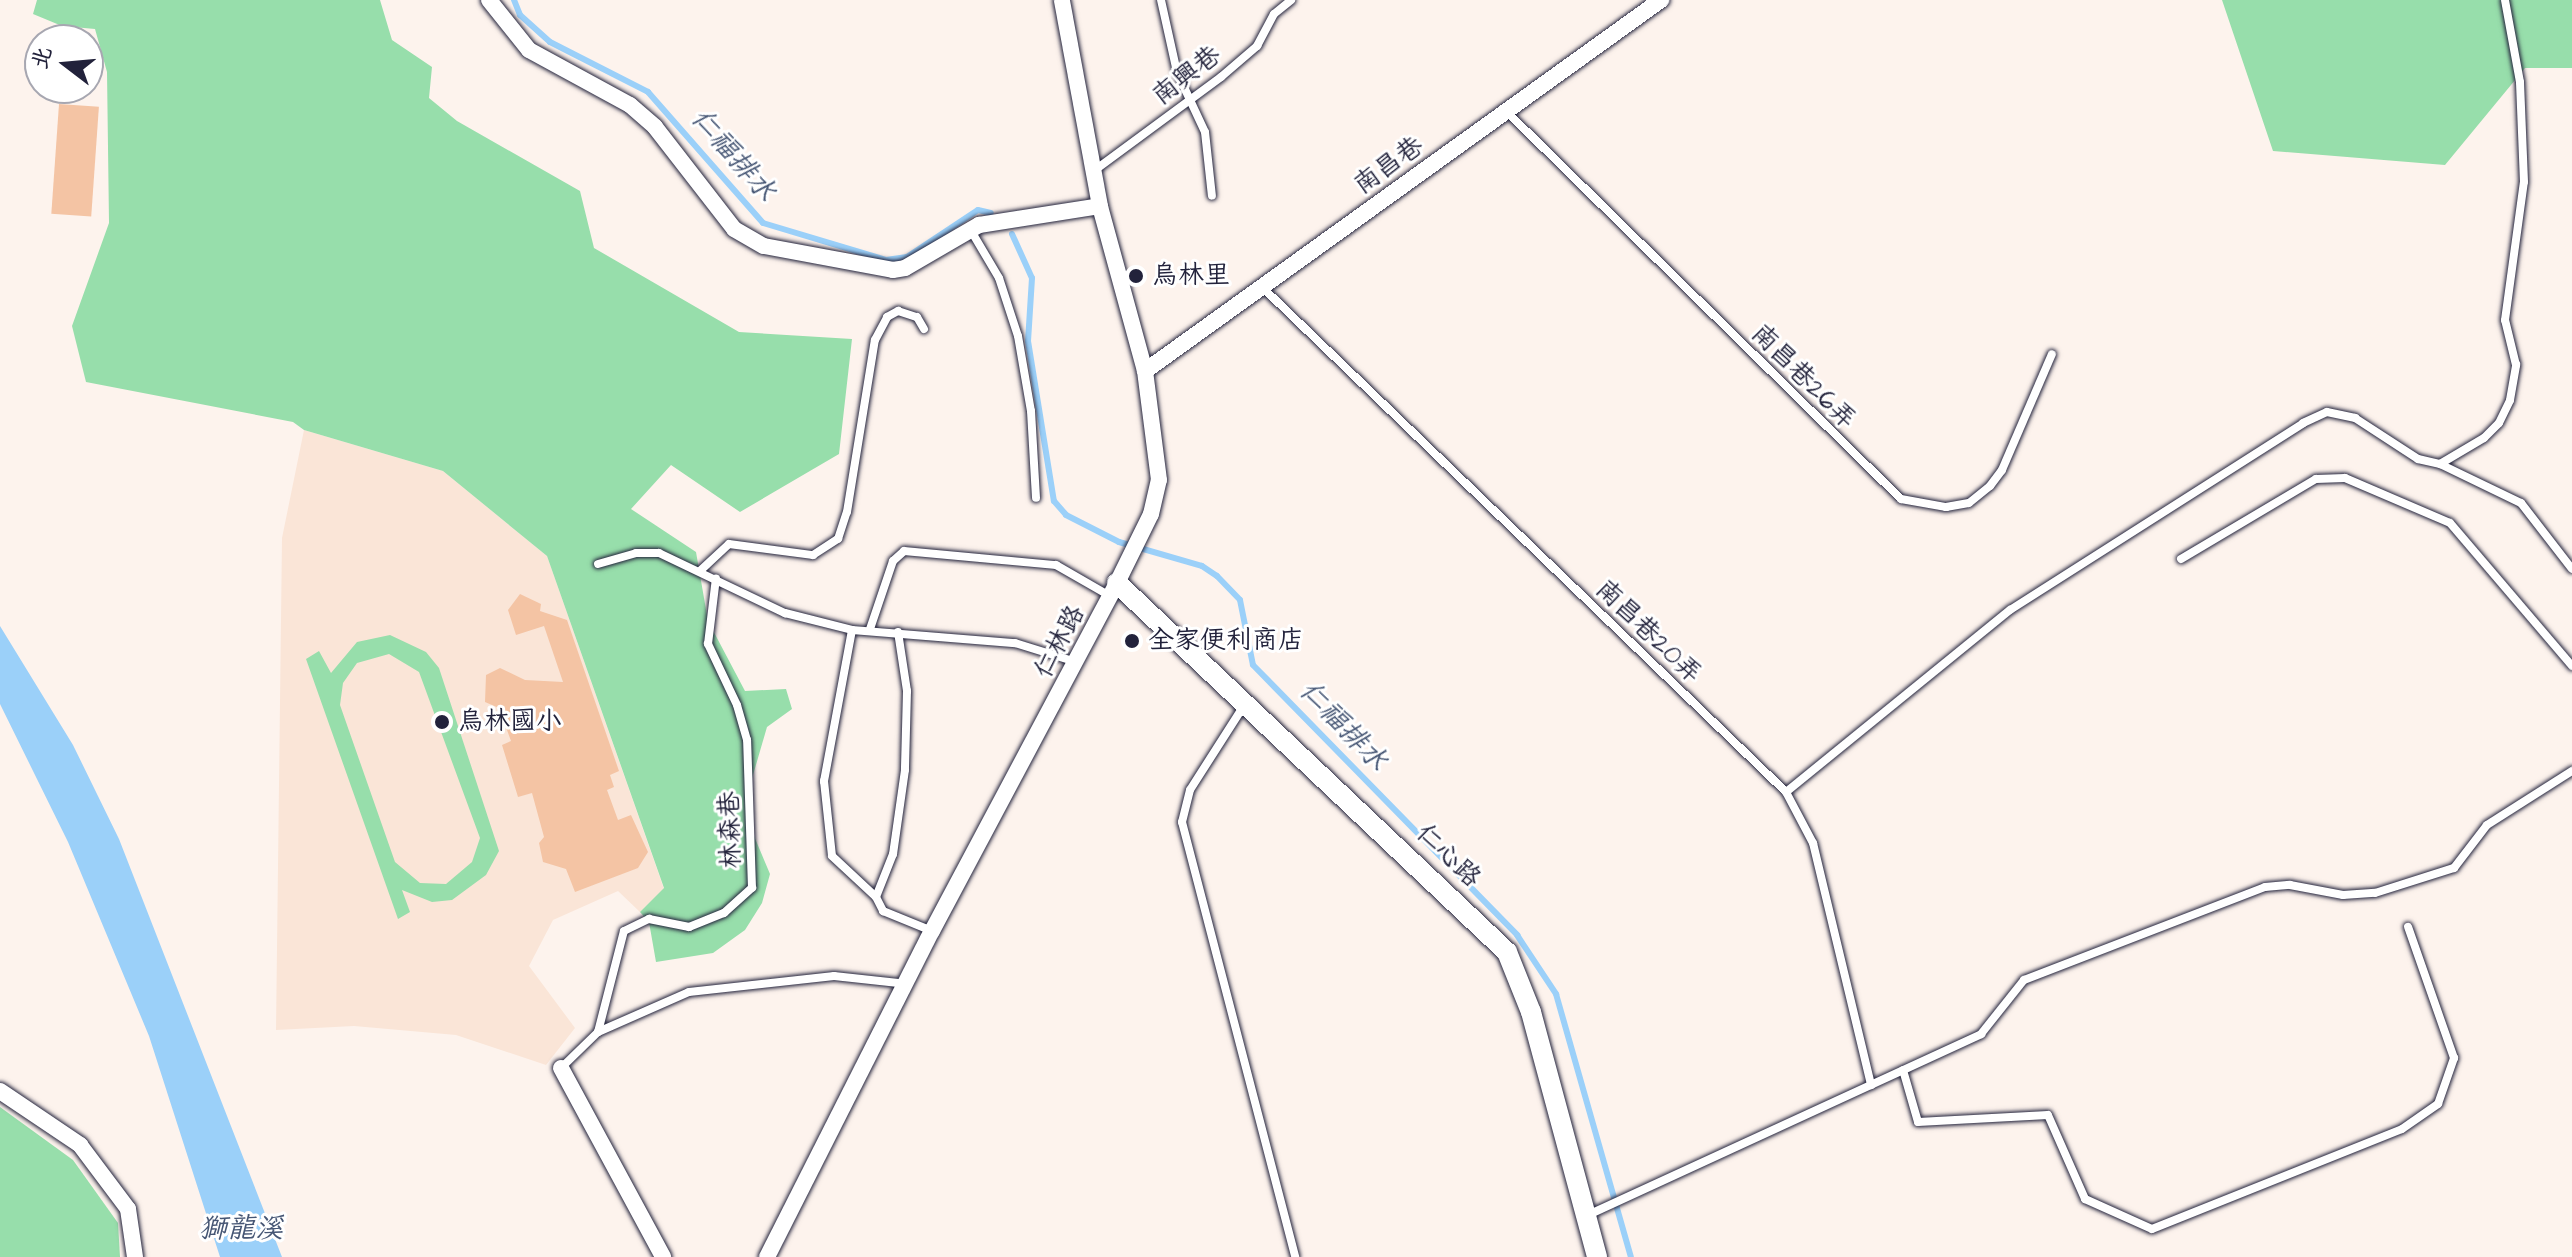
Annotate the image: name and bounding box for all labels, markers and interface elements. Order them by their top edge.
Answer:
north arrow [24,24,104,104]
street label: 南興巷 [1147,40,1227,112]
text: 北 [24,43,60,73]
water label: 仁福排水 [684,102,782,208]
street label: 南昌巷 [1348,130,1430,202]
place label: 烏林里 [1152,260,1230,292]
marker: 烏林里 [1127,267,1145,285]
street label: 南昌巷26弄 [1744,318,1862,436]
street label: 南昌巷20弄 [1589,574,1707,690]
street label: 仁林路 [1028,600,1092,684]
place label: 全家便利商店 [1148,625,1304,657]
marker: 全家便利商店 [1123,632,1141,650]
water label: 仁福排水 [1292,674,1394,778]
place label: 烏林國小 [458,706,562,738]
marker: 烏林國小 [433,713,451,731]
street label: 林森巷 [714,790,748,870]
street label: 仁心路 [1409,818,1487,894]
water label: 獅龍溪 [199,1212,283,1246]

